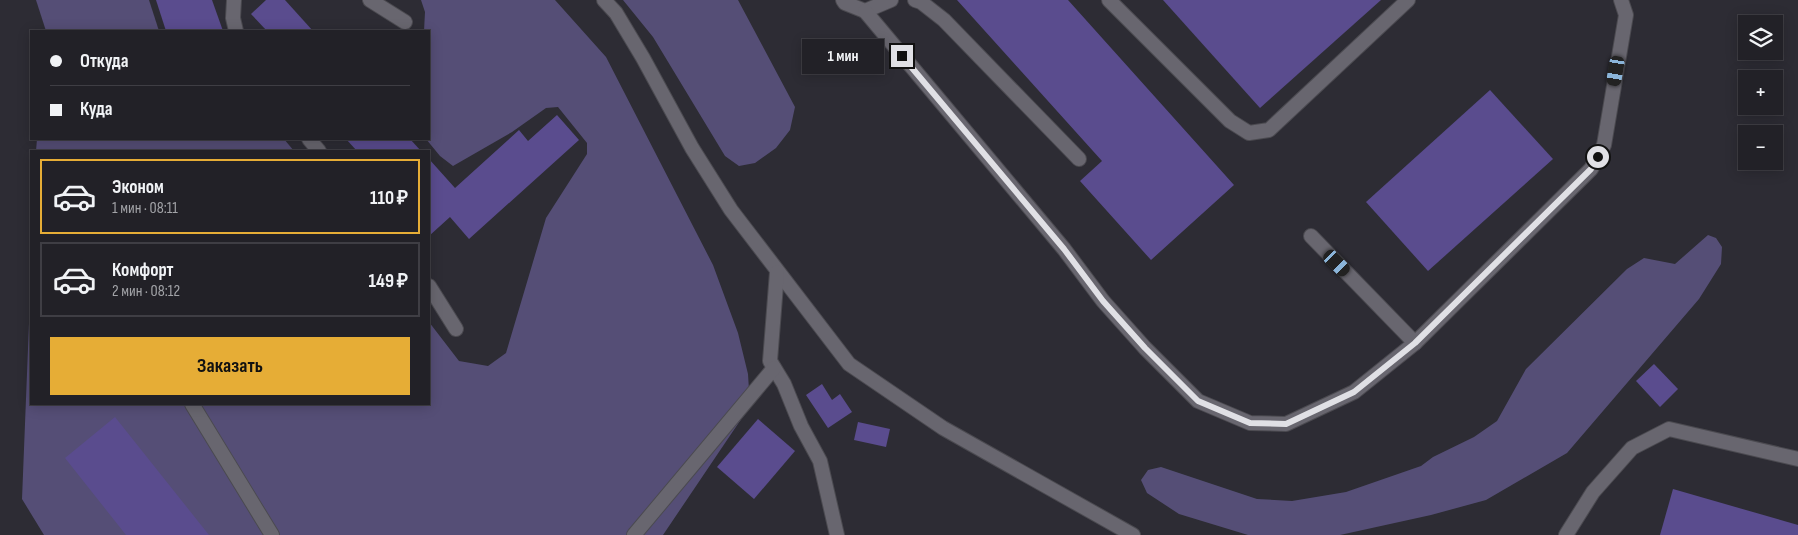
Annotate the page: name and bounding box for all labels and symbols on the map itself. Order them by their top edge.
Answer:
callout: 1 мин [802,38,884,74]
route end [891,45,913,67]
car [1606,55,1625,87]
route start [1587,146,1609,168]
car [1321,247,1352,279]

